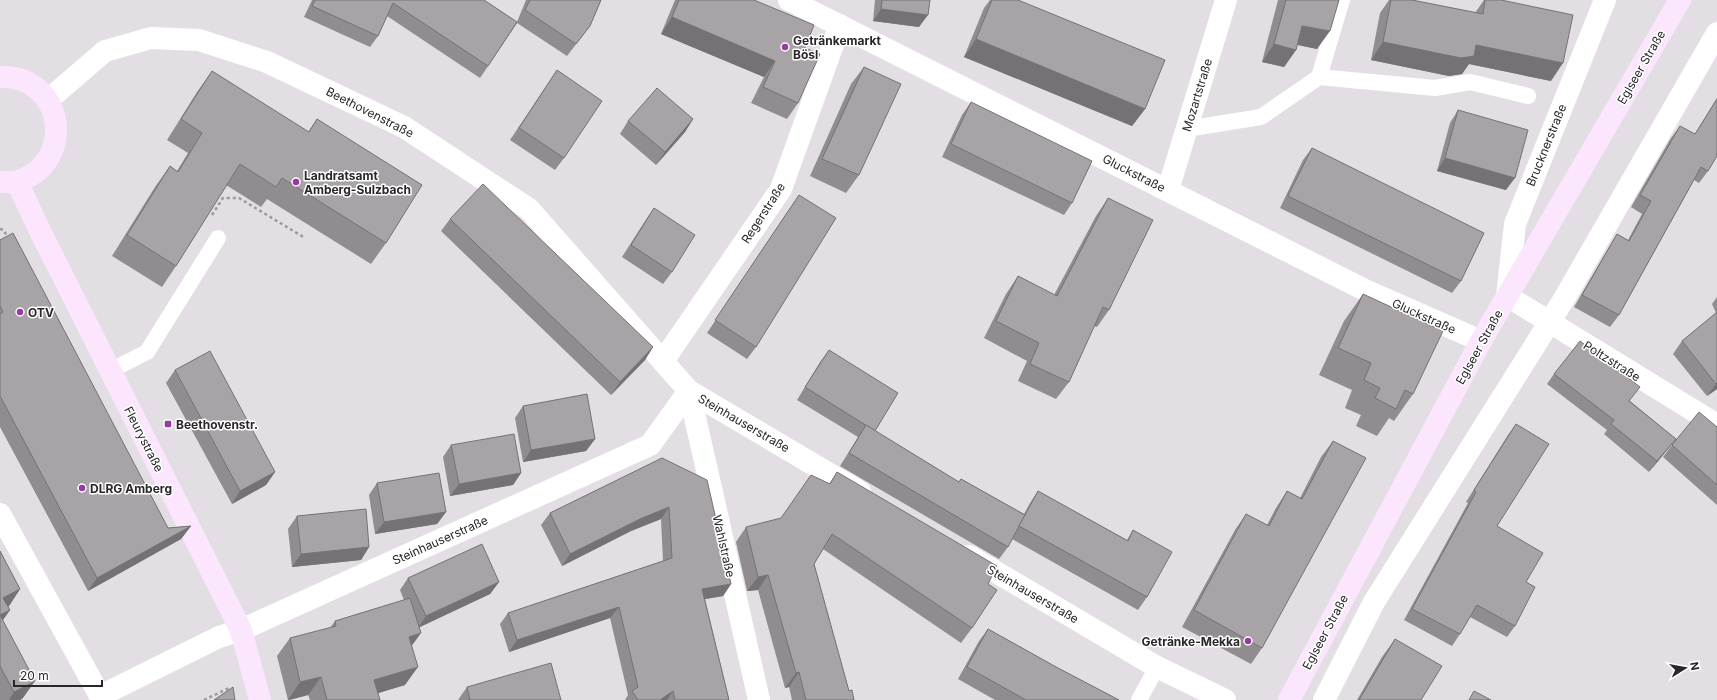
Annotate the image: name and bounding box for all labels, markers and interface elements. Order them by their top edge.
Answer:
street label: Eglseer Straße [1614,27,1668,107]
place label: Getränkemarkt Bösl [793,33,882,62]
marker: Getränkemarkt Bösl [780,42,790,52]
street label: Mozartstraße [1179,57,1215,133]
street label: Beethovenstraße [324,83,416,141]
street label: Brucknerstraße [1523,102,1569,188]
street label: Gluckstraße [1100,151,1168,195]
place label: Landratsamt Amberg-Sulzbach [304,168,411,197]
marker: Landratsamt Amberg-Sulzbach [291,177,301,187]
street label: Regerstraße [738,180,788,246]
street label: Gluckstraße [1390,295,1458,337]
place label: OTV [28,305,54,320]
marker: OTV [15,307,25,317]
street label: Eglseer Straße [1452,307,1506,387]
street label: Poltzstraße [1581,338,1643,384]
street label: Steinhauserstraße [696,391,792,455]
street label: Fleurystraße [121,404,167,474]
place label: Beethovenstr. [176,417,258,432]
marker: Beethovenstr. [163,419,173,429]
place label: DLRG Amberg [90,481,172,496]
marker: DLRG Amberg [77,483,87,493]
street label: Steinhauserstraße [390,512,490,568]
street label: Wahlstraße [710,513,738,579]
street label: Steinhauserstraße [985,562,1081,626]
street label: Eglseer Straße [1299,592,1351,672]
place label: Getränke-Mekka [1142,634,1240,649]
marker: Getränke-Mekka [1243,636,1253,646]
north arrow [1665,648,1705,688]
text: N [1687,661,1702,672]
scale bar [14,662,102,688]
text: 20 m [20,668,49,683]

